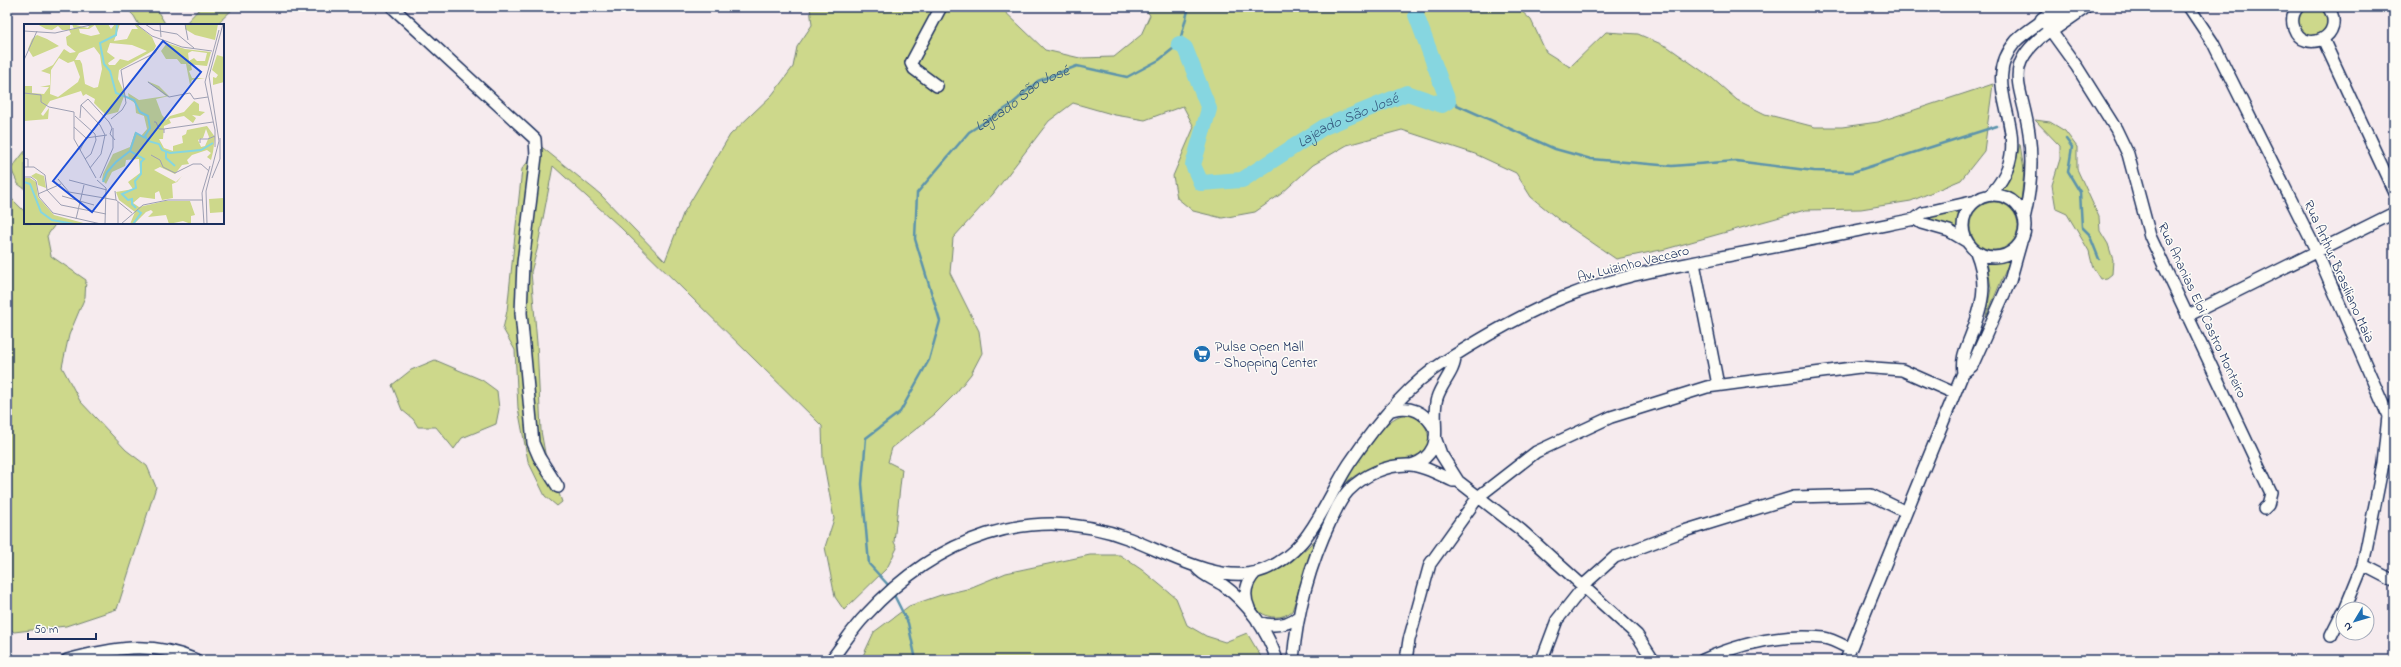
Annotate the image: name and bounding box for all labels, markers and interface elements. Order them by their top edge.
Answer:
inset map [24,24,224,224]
water label: Lajeado São José [971,60,1074,137]
water label: Lajeado São José [1293,87,1403,154]
street label: Rua Arthur Brasiliano Maia [2298,197,2380,346]
street label: Rua Ananias Eloi Castro Monteiro [2152,219,2252,402]
street label: Av. Luizinho Vaccaro [1575,240,1691,288]
place label: Pulse Open Mall - Shopping Center [1215,337,1318,375]
supermarket icon: Pulse Open Mall - Shopping Center [1192,344,1212,364]
north arrow [2335,601,2375,641]
scale bar [28,615,96,641]
text: N [2339,619,2357,634]
text: 50 m [34,621,58,639]

